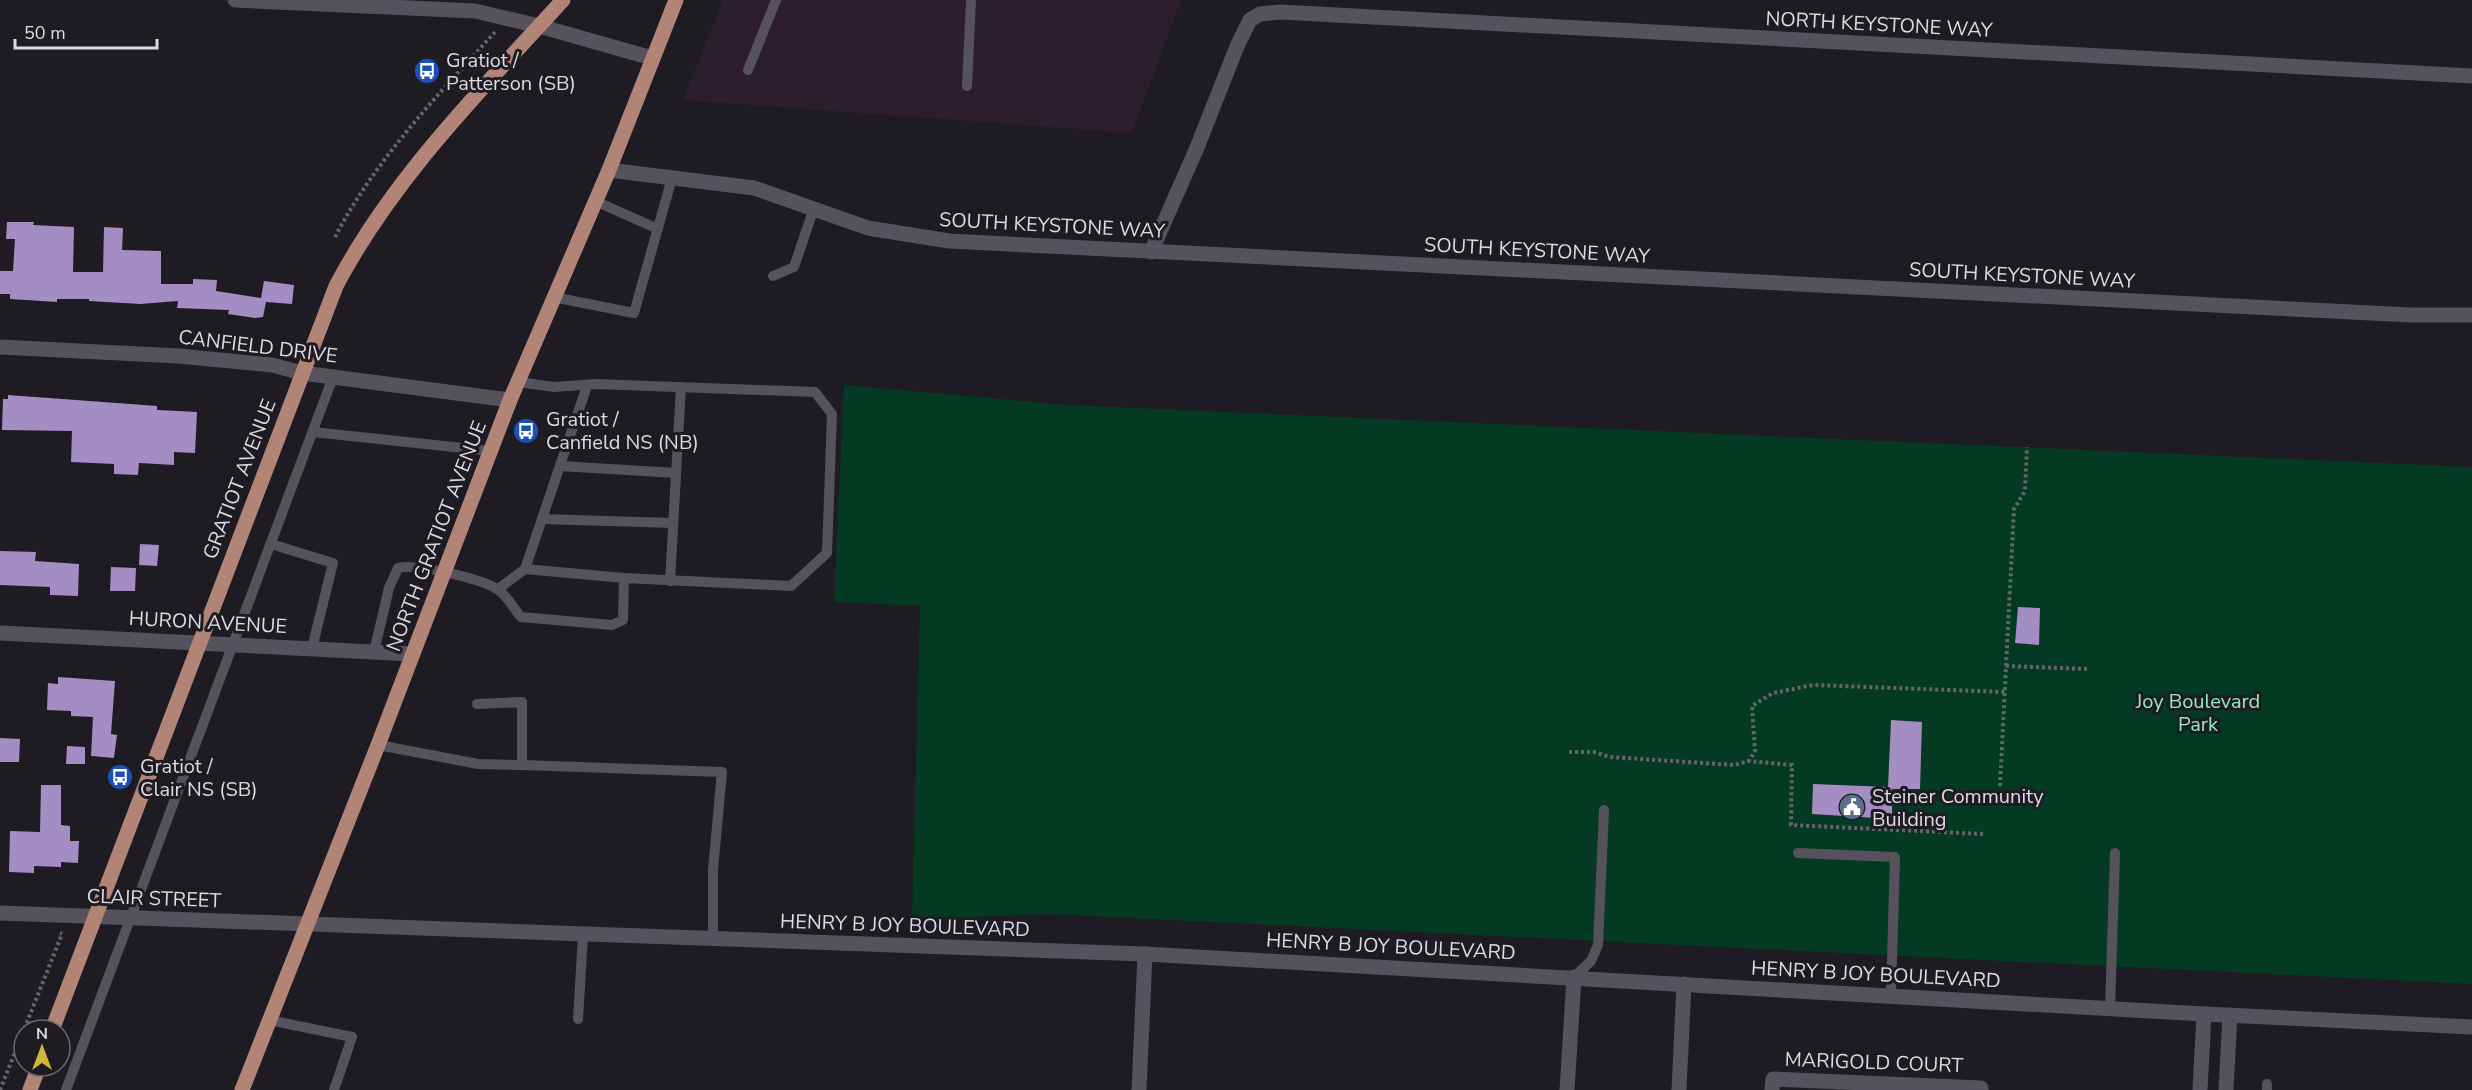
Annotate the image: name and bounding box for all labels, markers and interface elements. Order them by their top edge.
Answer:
street label: NORTH KEYSTONE WAY [1765,5,1994,44]
scale bar [15,12,158,50]
text: 50 m [24,21,66,45]
place label: Gratiot / Patterson (SB) [446,47,576,97]
bus stop icon: Gratiot / Patterson (SB) [412,56,442,86]
street label: SOUTH KEYSTONE WAY [938,206,1167,245]
street label: SOUTH KEYSTONE WAY [1423,231,1652,270]
street label: SOUTH KEYSTONE WAY [1908,256,2137,295]
street label: CANFIELD DRIVE [177,323,339,370]
street label: GRATIOT AVENUE [196,395,282,563]
place label: Gratiot / Canfield NS (NB) [546,406,699,456]
bus stop icon: Gratiot / Canfield NS (NB) [511,416,541,446]
street label: NORTH GRATIOT AVENUE [380,417,493,655]
street label: HURON AVENUE [128,605,288,640]
park label: Joy Boulevard Park [2135,688,2260,738]
place label: Gratiot / Clair NS (SB) [140,753,258,803]
bus stop icon: Gratiot / Clair NS (SB) [105,762,135,792]
place label: Steiner Community Building [1872,783,2044,833]
public building icon: Steiner Community Building [1837,792,1867,822]
street label: CLAIR STREET [86,883,222,914]
street label: HENRY B JOY BOULEVARD [780,908,1030,943]
street label: HENRY B JOY BOULEVARD [1265,926,1516,967]
street label: HENRY B JOY BOULEVARD [1750,954,2001,995]
north arrow [12,1018,72,1078]
text: N [36,1023,48,1045]
street label: MARIGOLD COURT [1784,1046,1964,1079]

